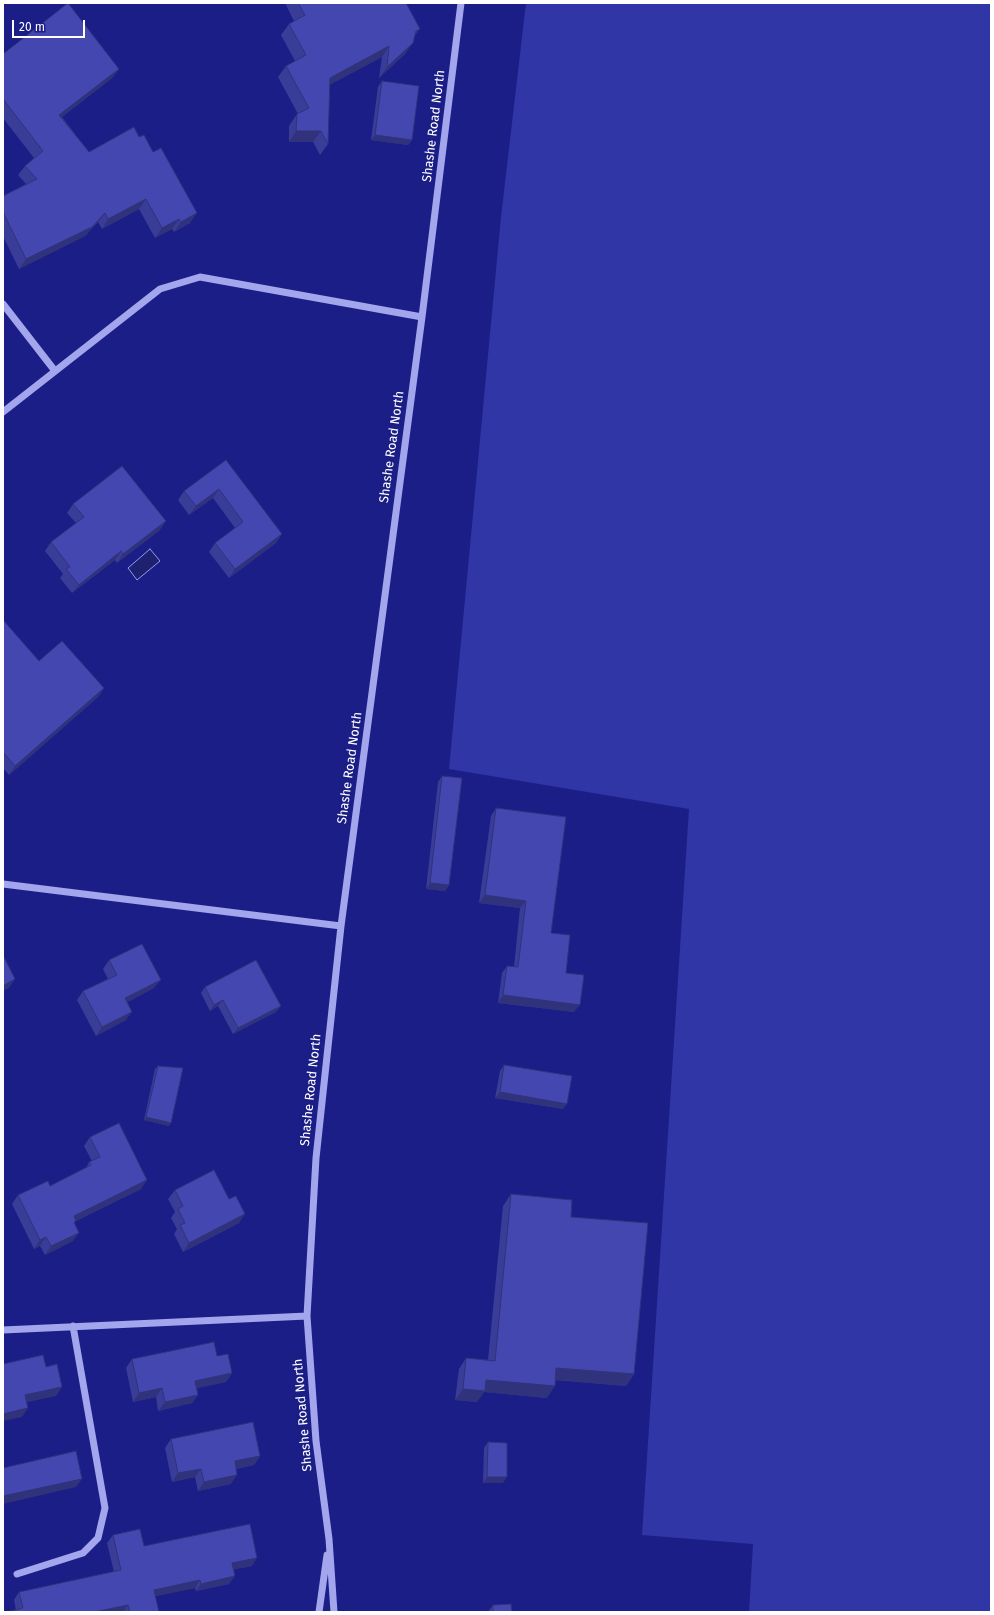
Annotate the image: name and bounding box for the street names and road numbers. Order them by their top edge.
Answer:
street label: Shashe Road North [419,69,449,183]
street label: Shashe Road North [376,390,408,504]
street label: Shashe Road North [334,711,366,825]
street label: Shashe Road North [297,1033,325,1147]
street label: Shashe Road North [290,1358,316,1472]

